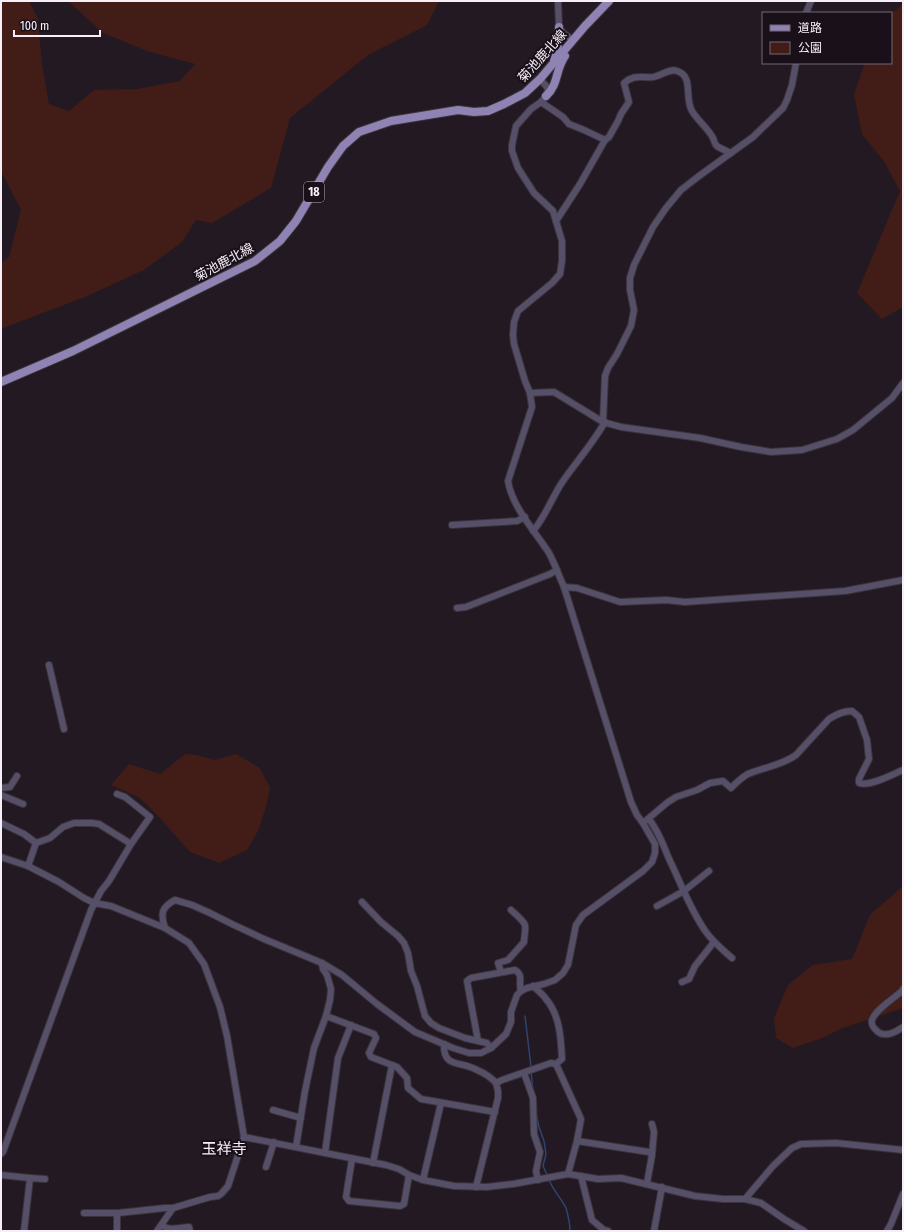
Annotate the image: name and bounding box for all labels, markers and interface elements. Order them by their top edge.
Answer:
scale bar [14,12,100,38]
legend [762,12,892,64]
text: 100 m [20,19,49,33]
text: 道路 [798,21,822,35]
street label: 菊池鹿北線 [515,27,569,85]
text: 公園 [798,41,822,55]
road number: 18 [304,182,324,202]
street label: 菊池鹿北線 [192,240,256,284]
district label: 玉祥寺 [201,1140,247,1158]

